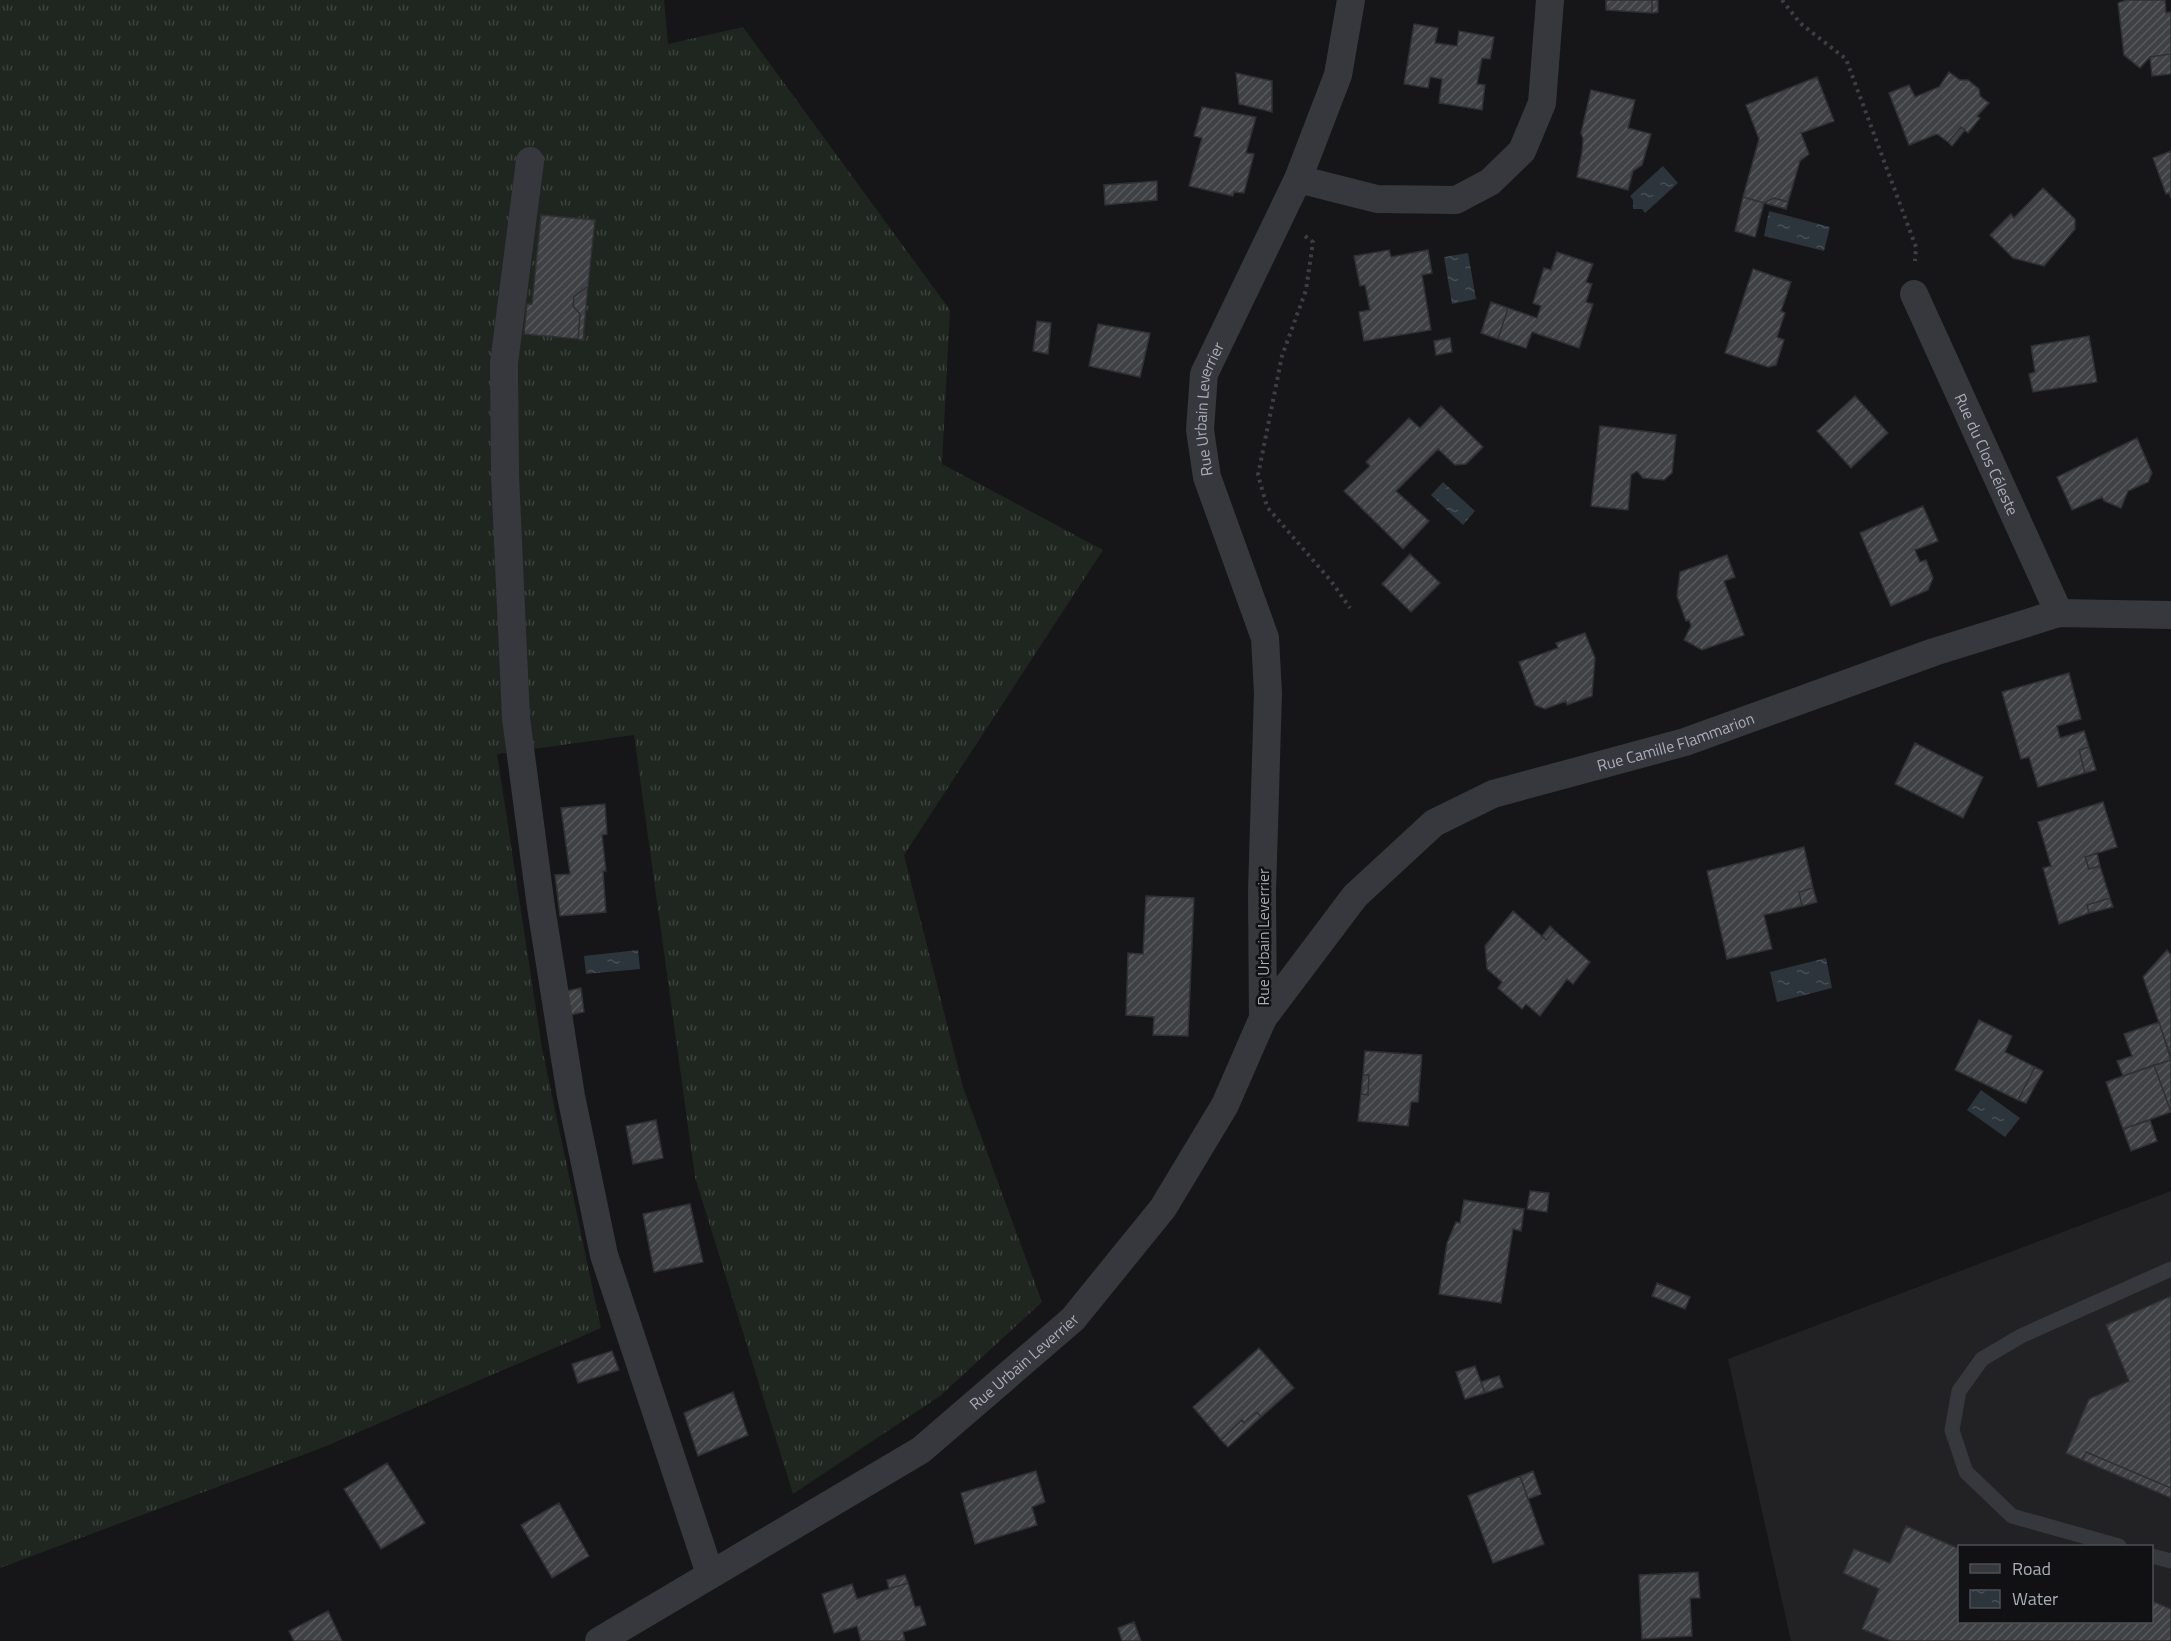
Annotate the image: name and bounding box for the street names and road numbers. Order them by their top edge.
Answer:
street label: Rue Urbain Leverrier [1188,337,1230,478]
street label: Rue du Clos Céleste [1949,389,2025,519]
street label: Rue Camille Flammarion [1594,706,1758,777]
street label: Rue Urbain Leverrier [1251,868,1275,1006]
street label: Rue Urbain Leverrier [964,1308,1085,1415]

